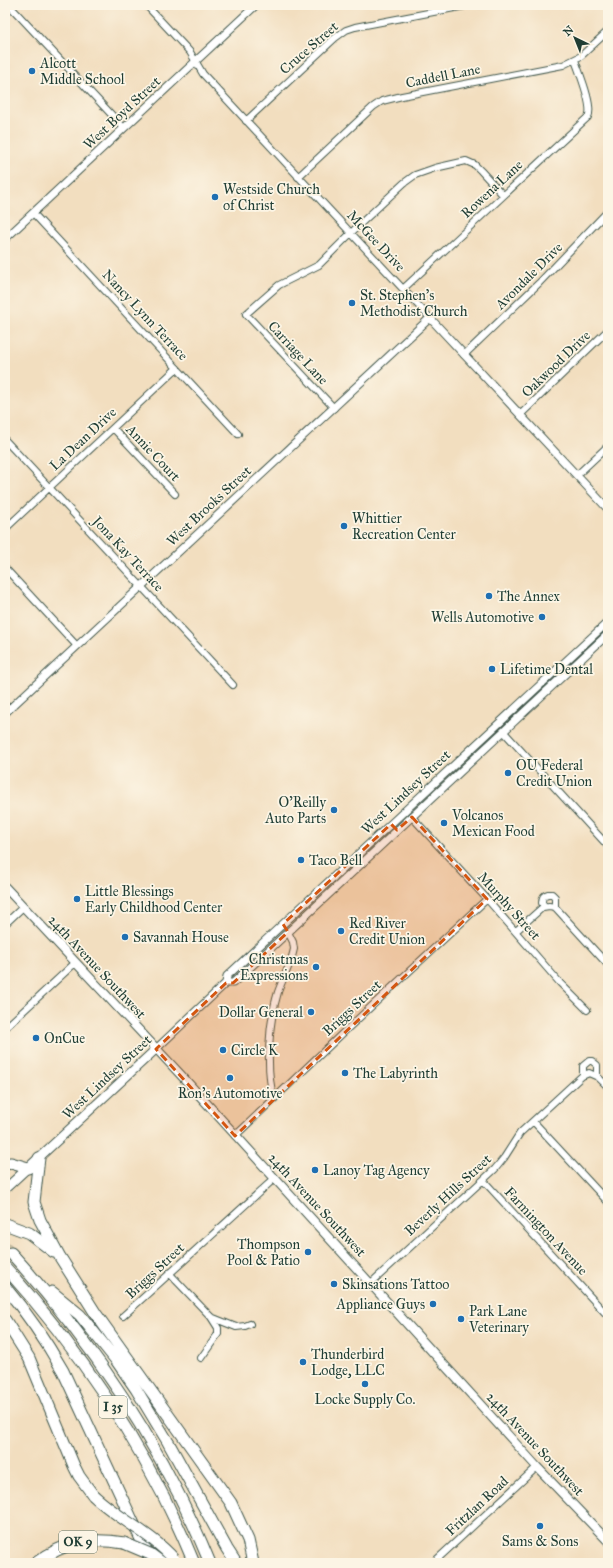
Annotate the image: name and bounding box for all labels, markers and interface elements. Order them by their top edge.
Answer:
street label: Cruce Street [276,18,342,78]
north arrow [555,18,595,58]
text: N [561,23,577,39]
place label: Alcott Middle School [39,55,125,88]
street label: Caddell Lane [404,60,482,92]
marker: Alcott Middle School [27,66,37,76]
street label: West Boyd Street [80,73,164,153]
street label: Rowena Lane [458,156,526,222]
place label: Westside Church of Christ [223,181,320,214]
marker: Westside Church of Christ [210,192,220,202]
street label: McGee Drive [343,207,409,275]
street label: Avondale Drive [491,239,566,314]
street label: Nancy Lynn Terrace [99,266,192,364]
place label: St. Stephen's Methodist Church [360,287,468,320]
marker: St. Stephen's Methodist Church [347,298,357,308]
street label: Carriage Lane [264,318,332,388]
street label: Oakwood Drive [518,327,594,401]
street label: La Dean Drive [46,404,120,474]
street label: Annie Court [122,420,184,485]
street label: West Brooks Street [163,462,255,550]
place label: Whittier Recreation Center [352,510,457,543]
street label: Jona Kay Terrace [87,511,167,596]
marker: Whittier Recreation Center [339,521,349,531]
place label: The Annex [497,588,561,605]
marker: The Annex [484,591,494,601]
place label: Wells Automotive [431,609,534,626]
marker: Wells Automotive [537,612,547,622]
place label: Lifetime Dental [500,661,593,678]
marker: Lifetime Dental [487,664,497,674]
street label: West Lindsey Street [358,746,454,838]
place label: OU Federal Credit Union [516,757,593,790]
marker: OU Federal Credit Union [503,768,513,778]
place label: O'Reilly Auto Parts [264,794,326,827]
marker: O'Reilly Auto Parts [329,805,339,815]
place label: Volcanos Mexican Food [451,807,535,840]
marker: Volcanos Mexican Food [439,818,449,828]
place label: Taco Bell [309,852,363,869]
marker: Taco Bell [296,855,306,865]
street label: Murphy Street [474,868,544,944]
place label: Little Blessings Early Childhood Center [85,883,223,916]
marker: Little Blessings Early Childhood Center [72,894,82,904]
street label: 24th Avenue Southwest [45,912,150,1022]
place label: Red River Credit Union [349,915,426,948]
marker: Red River Credit Union [336,926,346,936]
place label: Savannah House [133,929,229,946]
marker: Savannah House [120,932,130,942]
place label: Christmas Expressions [240,951,308,984]
marker: Christmas Expressions [311,962,321,972]
street label: Briggs Street [319,976,385,1040]
place label: Dollar General [219,1004,303,1021]
marker: Dollar General [306,1007,316,1017]
place label: OnCue [44,1030,85,1047]
street label: West Lindsey Street [59,1031,155,1123]
marker: OnCue [31,1033,41,1043]
place label: Circle K [231,1042,279,1059]
marker: Circle K [218,1045,228,1055]
place label: The Labyrinth [353,1065,438,1082]
marker: The Labyrinth [340,1068,350,1078]
marker: Ron's Automotive [225,1073,235,1083]
place label: Ron's Automotive [178,1085,283,1102]
street label: 24th Avenue Southwest [265,1150,370,1260]
street label: Beverly Hills Street [401,1151,495,1239]
place label: Lanoy Tag Agency [323,1162,430,1179]
marker: Lanoy Tag Agency [310,1165,320,1175]
street label: Farmington Avenue [501,1183,591,1279]
place label: Thompson Pool & Patio [227,1236,300,1269]
street label: Briggs Street [122,1239,188,1303]
marker: Thompson Pool & Patio [303,1247,313,1257]
place label: Skinsations Tattoo [342,1276,450,1293]
marker: Skinsations Tattoo [329,1279,339,1289]
place label: Appliance Guys [336,1296,425,1313]
marker: Appliance Guys [428,1299,438,1309]
place label: Park Lane Veterinary [468,1303,529,1336]
marker: Park Lane Veterinary [456,1314,466,1324]
place label: Thunderbird Lodge, LLC [311,1346,385,1379]
marker: Thunderbird Lodge, LLC [298,1357,308,1367]
marker: Locke Supply Co. [360,1379,370,1389]
street label: 24th Avenue Southwest [483,1389,588,1499]
place label: Locke Supply Co. [315,1391,416,1408]
road number: I 35 [99,1396,127,1418]
street label: Fritzlan Road [442,1473,512,1539]
marker: Sams & Sons [535,1521,545,1531]
road number: OK 9 [59,1531,97,1553]
place label: Sams & Sons [502,1533,578,1550]

